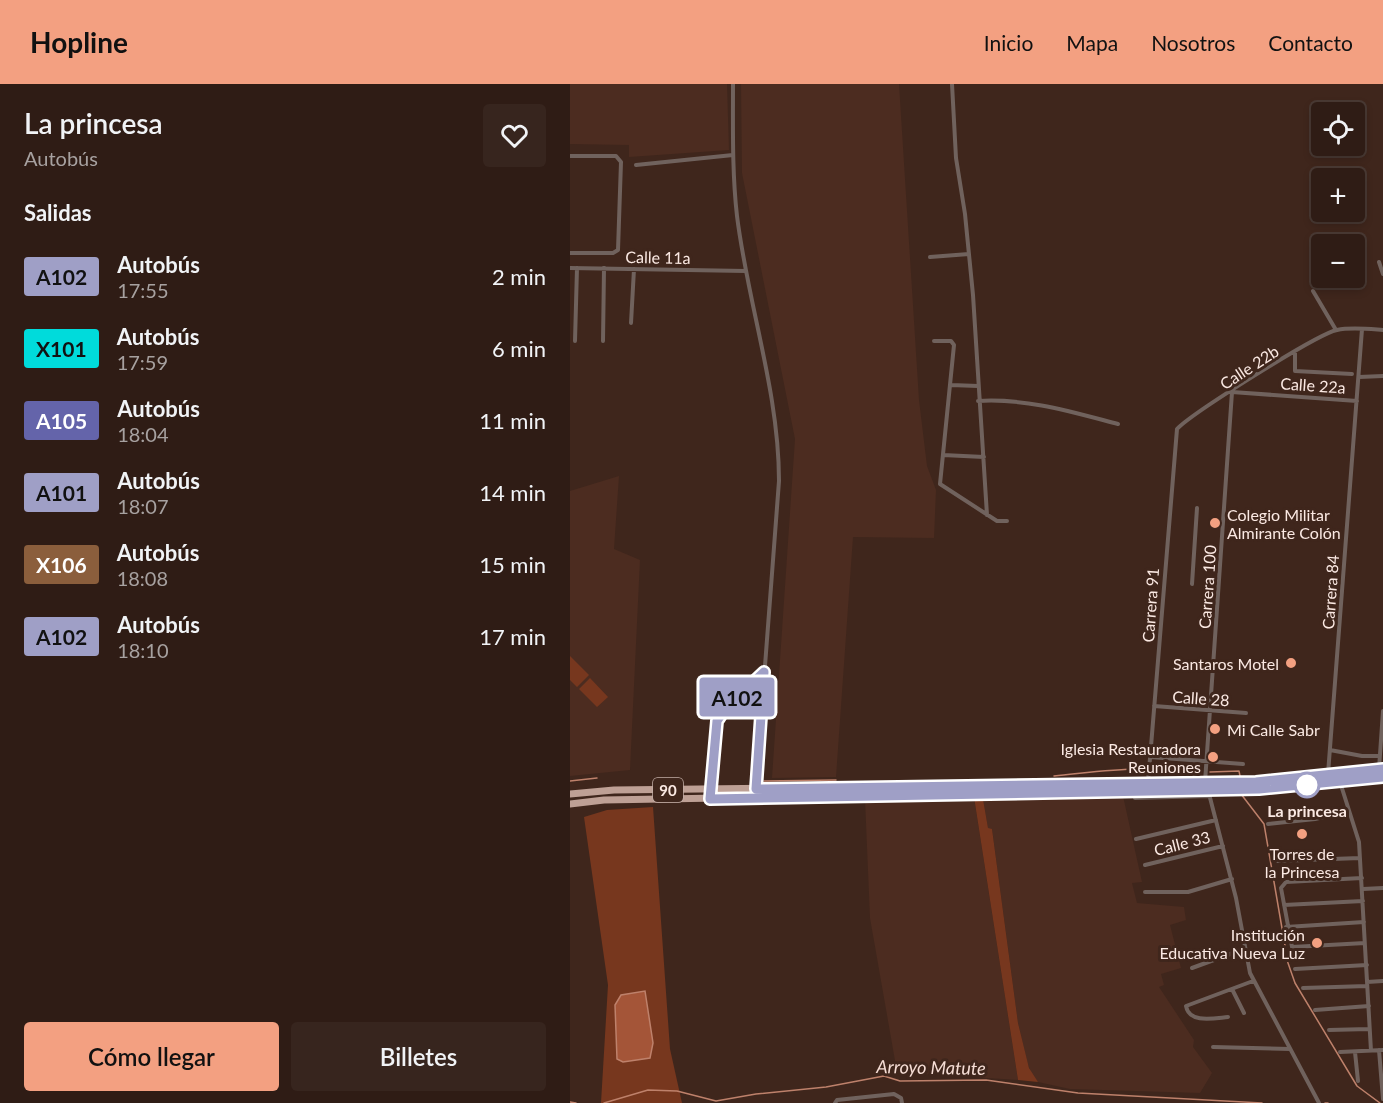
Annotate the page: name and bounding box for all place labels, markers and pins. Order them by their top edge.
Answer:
place label: Colegio Militar Almirante Colón [1227,505,1341,542]
marker: Colegio Militar Almirante Colón [1208,516,1222,530]
place label: Santaros Motel [1173,654,1279,673]
marker: Santaros Motel [1284,656,1298,670]
place label: Mi Calle Sabr [1227,720,1320,739]
marker: Mi Calle Sabr [1208,722,1222,736]
place label: Iglesia Restauradora Reuniones [1061,739,1201,776]
marker: Iglesia Restauradora Reuniones [1206,750,1220,764]
marker: La princesa [1294,772,1320,798]
place label: La princesa [1267,801,1347,820]
marker: Torres de la Princesa [1295,827,1309,841]
place label: Torres de la Princesa [1265,844,1339,881]
place label: Institución Educativa Nueva Luz [1159,925,1305,962]
marker: Institución Educativa Nueva Luz [1310,936,1324,950]

